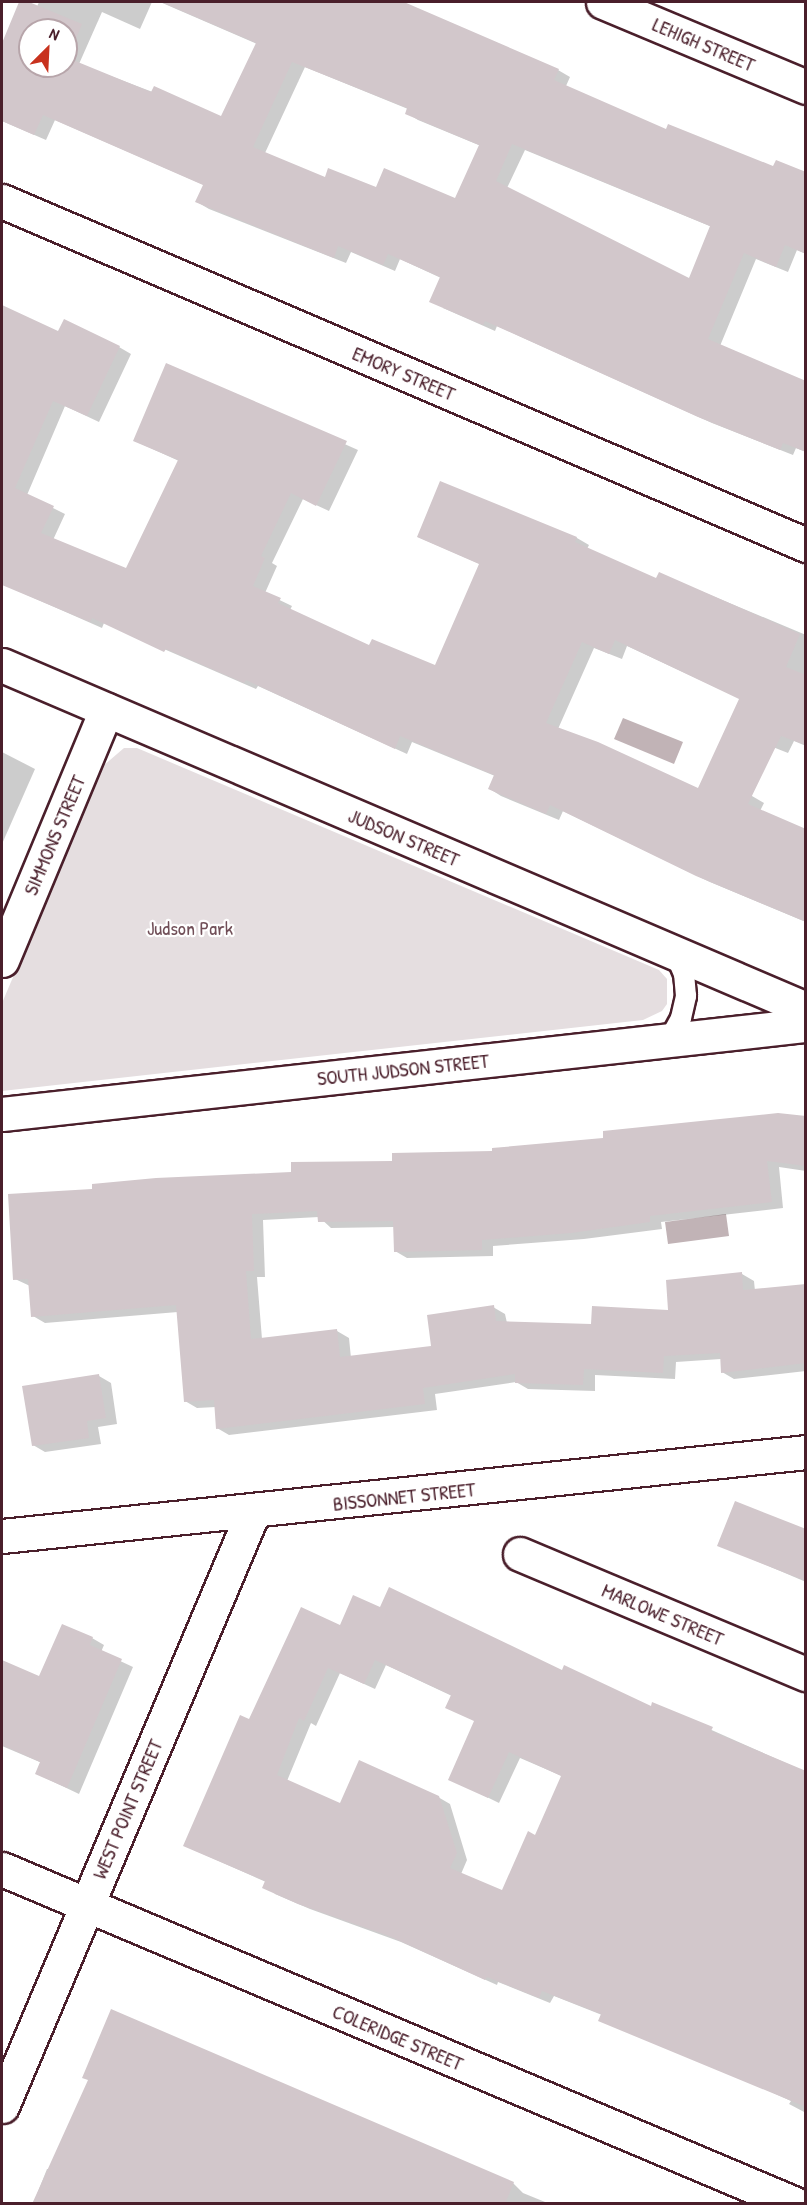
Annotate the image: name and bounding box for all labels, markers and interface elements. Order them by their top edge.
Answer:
street label: LEHIGH STREET [649,12,759,76]
north arrow [18,18,78,78]
text: N [46,22,63,45]
street label: EMORY STREET [349,341,459,405]
street label: SIMMONS STREET [18,771,90,899]
street label: JUDSON STREET [345,803,463,871]
park label: Judson Park [147,915,233,939]
street label: SOUTH JUDSON STREET [316,1048,490,1090]
street label: BISSONNET STREET [332,1477,476,1515]
street label: MARLOWE STREET [599,1578,727,1650]
street label: WEST POINT STREET [87,1736,167,1882]
street label: COLERIDGE STREET [329,1999,467,2075]

